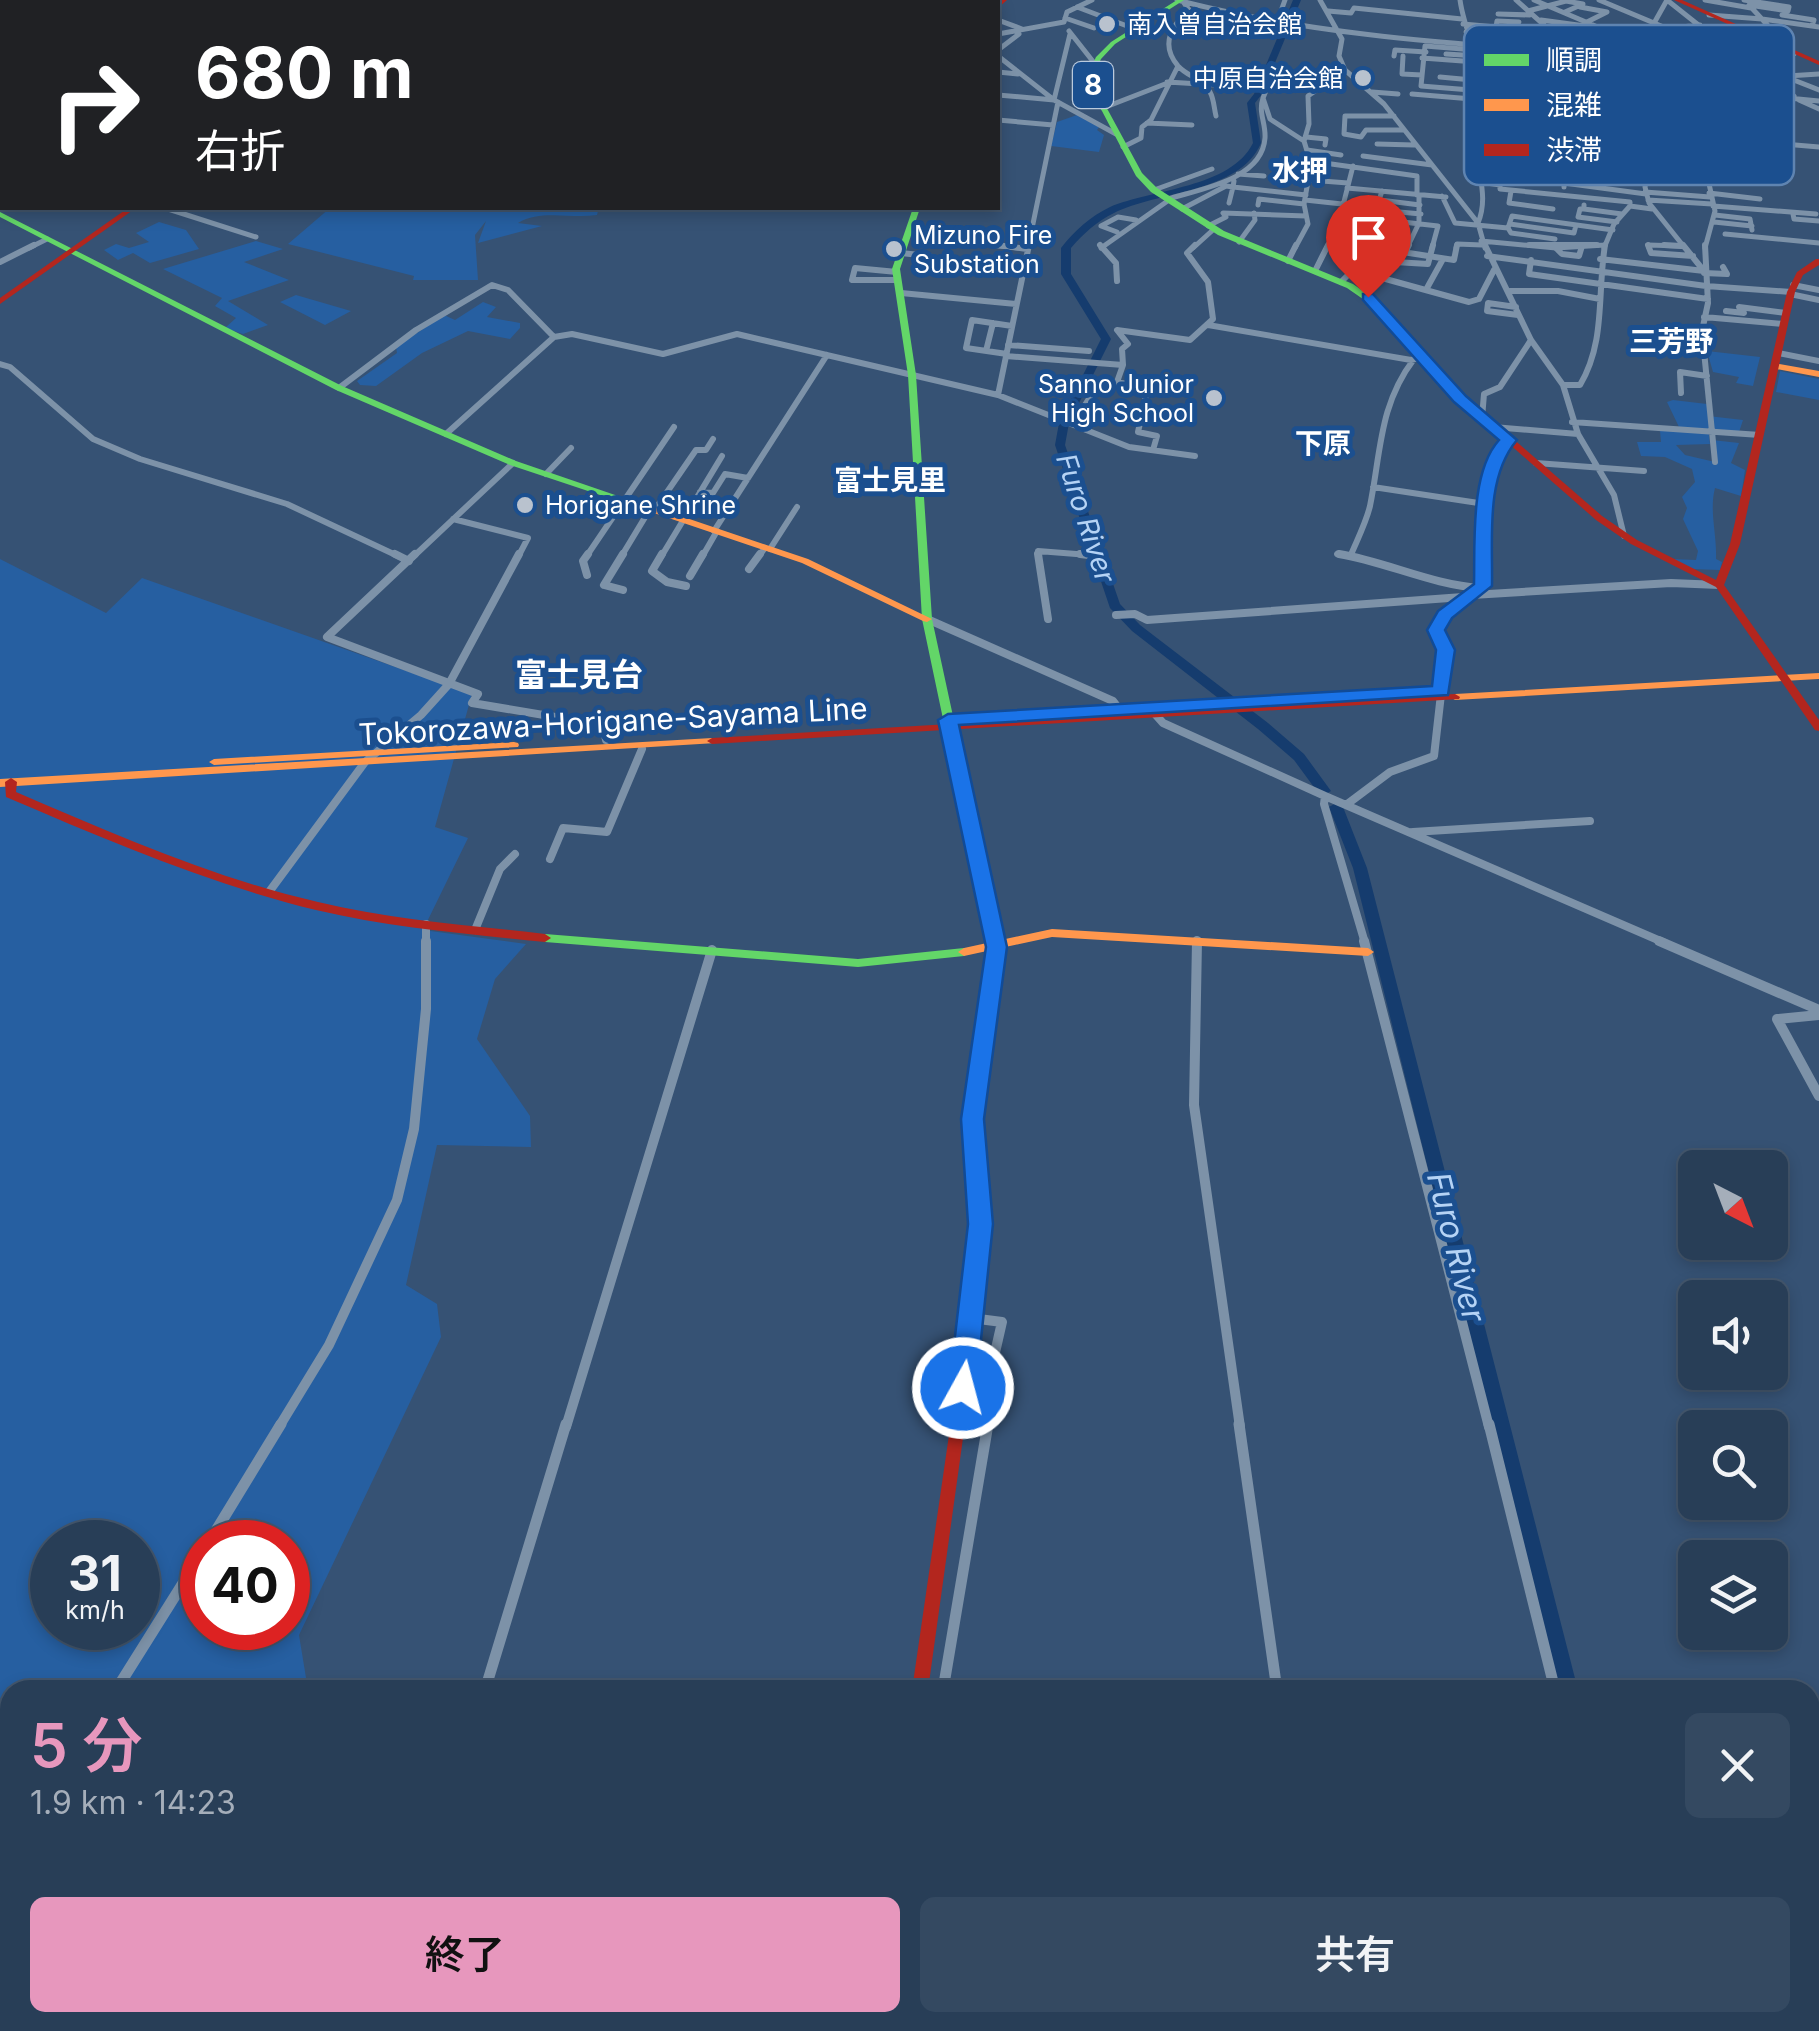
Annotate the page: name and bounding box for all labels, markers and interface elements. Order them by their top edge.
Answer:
place label: 南入曽自治会館 [1127,9,1302,39]
marker: 南入曽自治会館 [1096,13,1118,35]
legend [1464,25,1794,185]
text: 680 m [195,30,414,115]
icon: right [30,40,160,170]
text: 順調 [1546,43,1602,77]
road number: 8 [1073,62,1113,108]
place label: 中原自治会館 [1193,63,1343,93]
marker: 中原自治会館 [1352,67,1374,89]
text: 混雑 [1546,88,1602,122]
text: 右折 [195,123,285,178]
text: 渋滞 [1546,133,1602,167]
district label: 水押 [1272,153,1328,187]
pin [1326,195,1411,298]
icon: arrive [1341,210,1396,265]
place label: Mizuno Fire Substation [914,220,1052,279]
marker: Mizuno Fire Substation [883,238,905,260]
district label: 三芳野 [1629,324,1713,358]
place label: Sanno Junior High School [1038,369,1194,428]
marker: Sanno Junior High School [1203,387,1225,409]
district label: 下原 [1295,426,1351,460]
water label: Furo River [1049,449,1123,588]
district label: 富士見里 [834,463,946,497]
place label: Horigane Shrine [545,490,736,520]
marker: Horigane Shrine [514,494,536,516]
district label: 富士見台 [515,655,643,694]
street label: Tokorozawa-Horigane-Sayama Line [358,690,868,752]
north arrow [1678,1150,1788,1260]
map controls [1678,1150,1788,1650]
water label: Furo River [1419,1168,1494,1327]
button: sound [1678,1280,1788,1390]
position arrow [911,1336,1015,1440]
button: search [1678,1410,1788,1520]
speed limit sign: 40 [180,1520,310,1650]
button: layers [1678,1540,1788,1650]
text: 31 [68,1543,122,1603]
text: km/h [65,1595,125,1625]
text: 5 分 [30,1709,143,1781]
button: close [1685,1713,1790,1818]
text: 1.9 km · 14:23 [30,1783,236,1822]
button: 終了 [30,1897,900,2012]
button: 共有 [920,1897,1790,2012]

